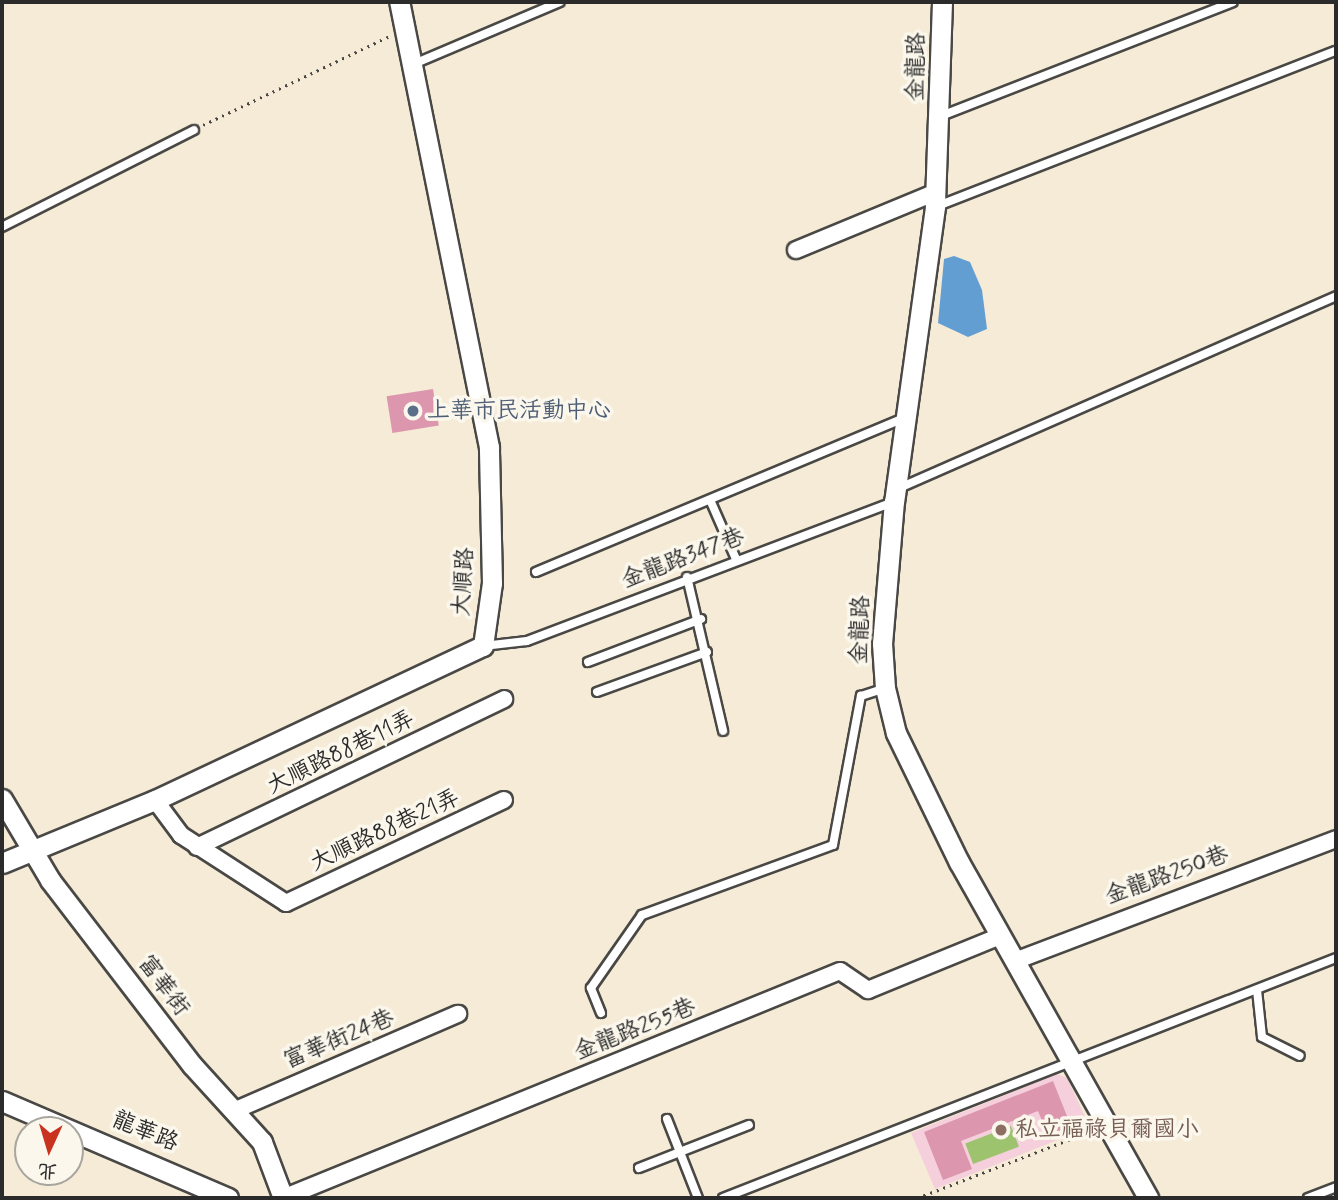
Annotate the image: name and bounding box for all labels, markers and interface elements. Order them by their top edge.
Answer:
street label: 金龍路 [903,32,931,102]
place label: 上華市民活動中心 [427,397,611,425]
marker: 上華市民活動中心 [405,403,421,419]
street label: 金龍路347巷 [618,523,748,595]
street label: 大順路 [448,547,480,617]
street label: 金龍路 [846,595,876,665]
street label: 大順路88巷11弄 [263,705,419,801]
street label: 大順路88巷21弄 [306,784,464,878]
street label: 金龍路250巷 [1102,841,1232,911]
street label: 富華街 [131,950,195,1022]
street label: 金龍路255巷 [570,993,700,1067]
street label: 富華街24巷 [280,1004,398,1076]
street label: 龍華路 [108,1106,182,1158]
north arrow [14,1116,84,1186]
place label: 私立福祿貝爾國小 [1015,1116,1199,1144]
marker: 私立福祿貝爾國小 [993,1122,1009,1138]
text: 北 [37,1157,58,1184]

